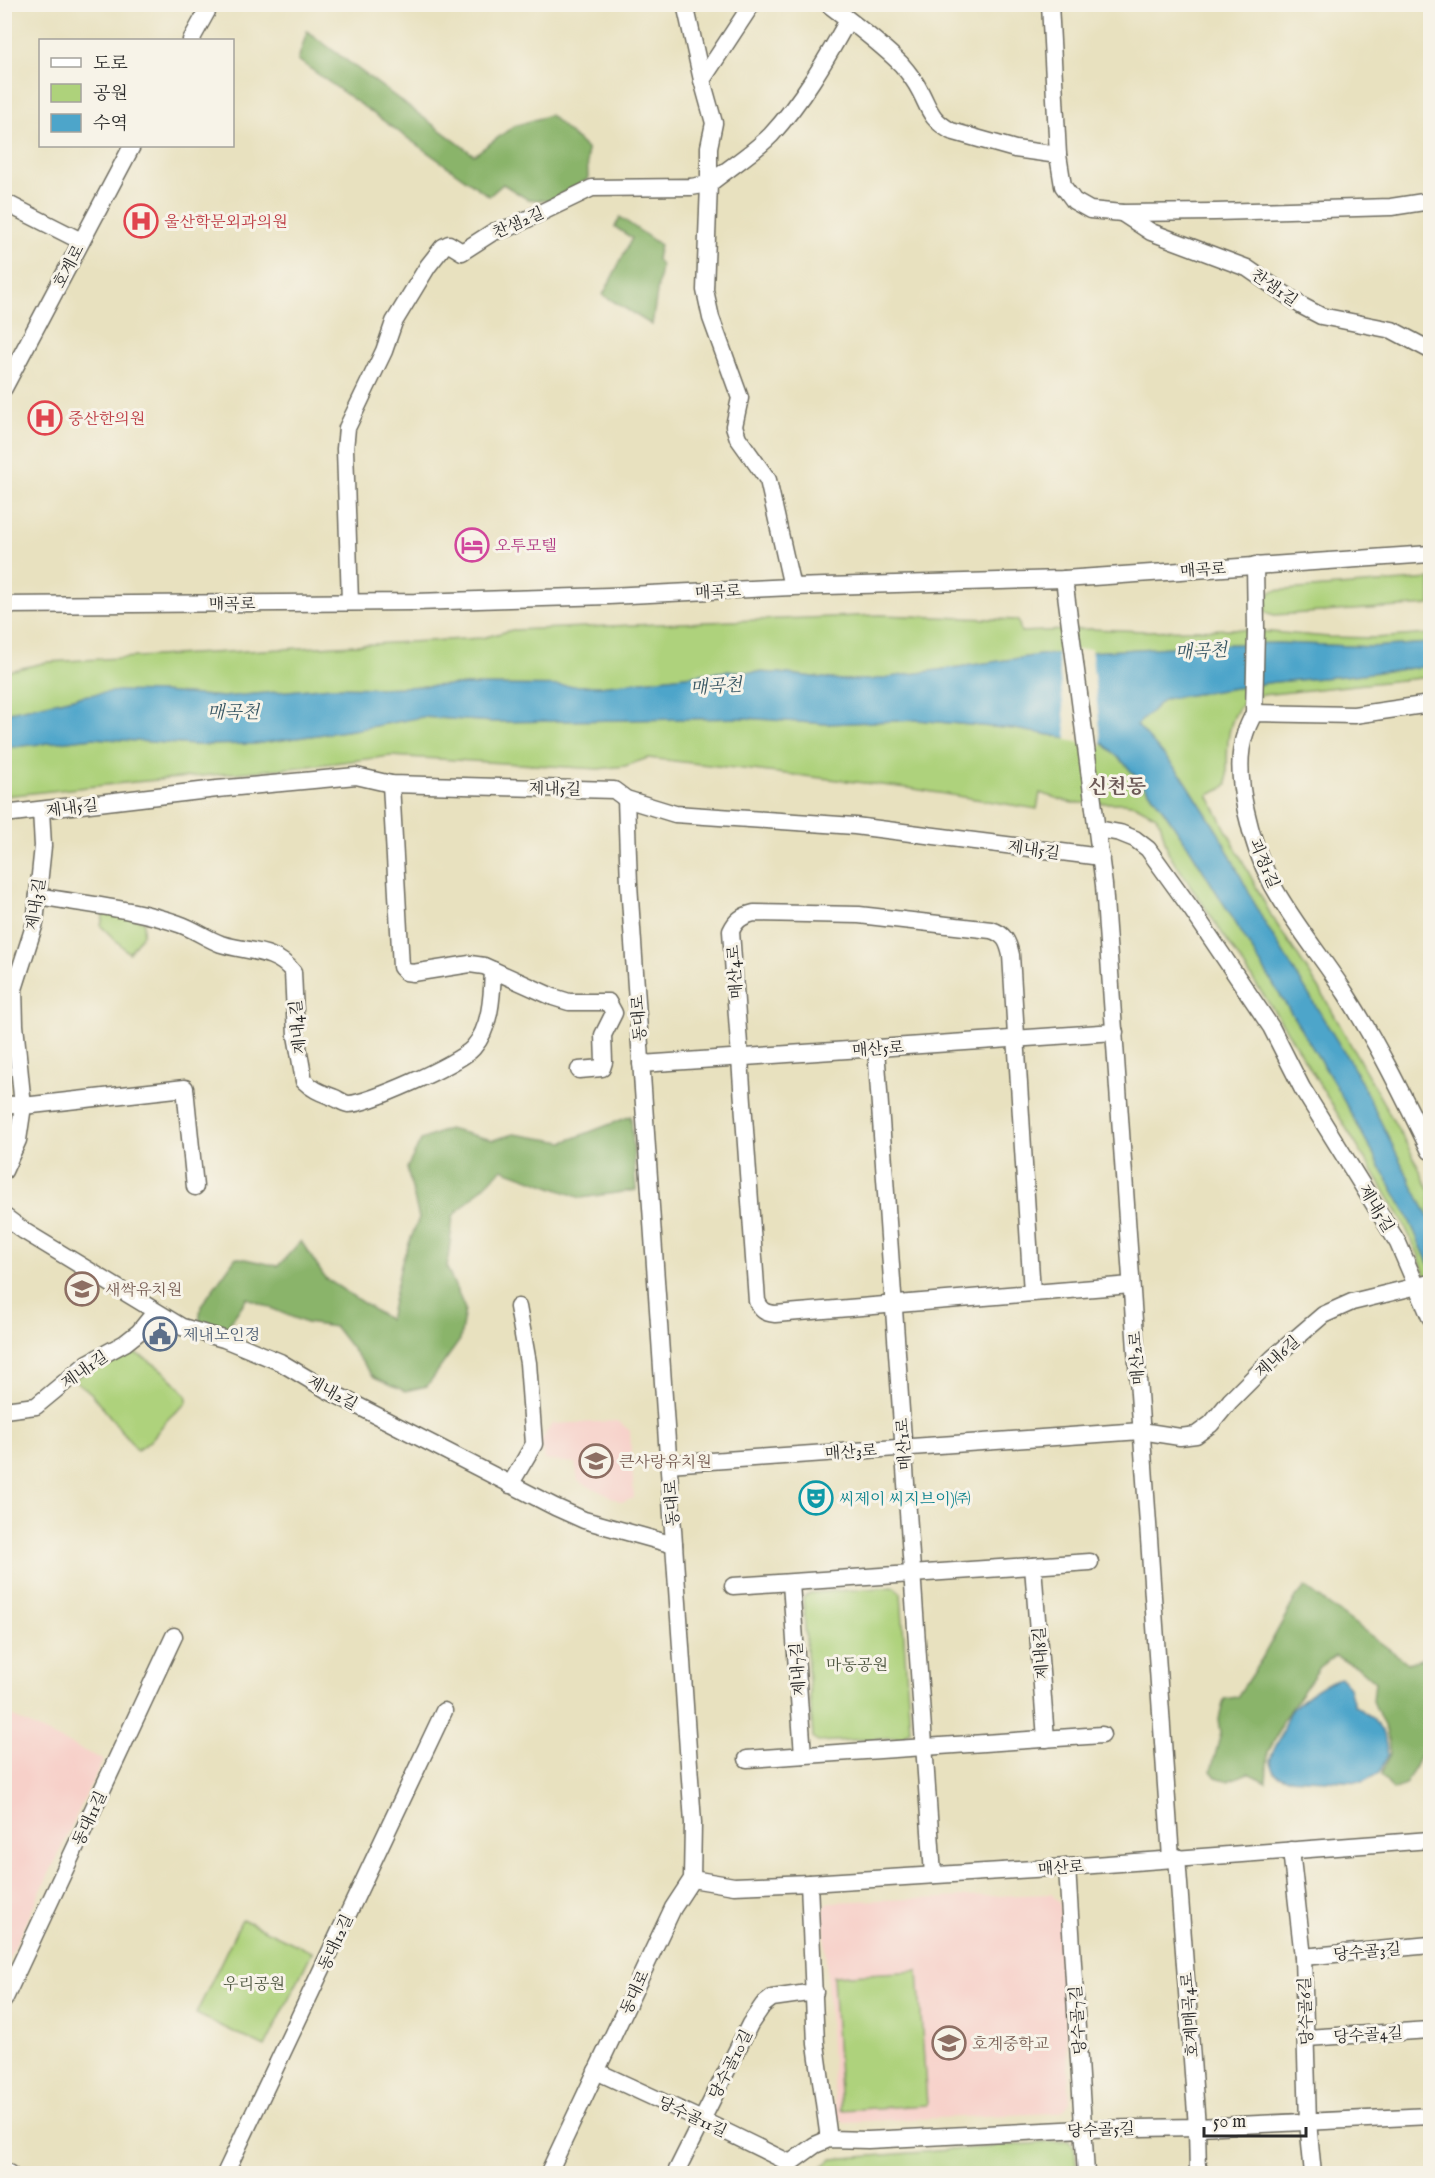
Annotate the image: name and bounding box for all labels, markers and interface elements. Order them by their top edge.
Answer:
legend [39,39,234,147]
text: 도로 [93,53,128,76]
text: 공원 [93,83,128,106]
text: 수역 [93,113,128,136]
hospital icon: 울산학문외과의원 [123,203,159,239]
street label: 찬샘2길 [490,204,547,244]
place label: 울산학문외과의원 [164,213,288,233]
street label: 호계로 [50,241,90,292]
street label: 찬샘1길 [1247,265,1301,312]
hospital icon: 중산한의원 [27,400,63,436]
place label: 중산한의원 [68,410,145,430]
hotel icon: 오투모텔 [454,527,490,563]
place label: 오투모텔 [495,537,557,557]
street label: 매곡로 [1179,559,1228,583]
street label: 매곡로 [694,582,742,604]
street label: 매곡로 [209,595,256,615]
water label: 매곡천 [1174,640,1229,665]
water label: 매곡천 [689,674,745,701]
water label: 매곡천 [207,702,261,725]
district label: 신천동 [1088,775,1147,800]
street label: 제내5길 [529,780,581,800]
street label: 제내5길 [45,796,99,822]
street label: 괴정1길 [1244,836,1283,892]
street label: 제내5길 [1006,837,1061,865]
street label: 제내3길 [23,877,51,932]
street label: 매산4로 [724,944,748,1000]
street label: 동대로 [628,993,652,1042]
street label: 제내4길 [287,999,311,1055]
street label: 매산5로 [851,1038,905,1062]
street label: 제내5길 [1353,1182,1397,1237]
school or university icon: 새싹유치원 [64,1271,100,1307]
place label: 새싹유치원 [105,1281,182,1301]
public building icon: 제내노인정 [142,1316,178,1352]
place label: 제내노인정 [183,1326,260,1346]
street label: 매산2로 [1126,1330,1150,1385]
street label: 제내6길 [1252,1332,1305,1383]
street label: 제내1길 [58,1347,112,1394]
street label: 제내2길 [304,1372,360,1416]
street label: 매산1로 [893,1417,917,1471]
street label: 매산3로 [824,1441,878,1465]
school or university icon: 큰사랑유치원 [578,1443,614,1479]
place label: 큰사랑유치원 [619,1453,712,1473]
street label: 동대로 [661,1478,685,1527]
theatre icon: 씨제이 씨지브이)㈜ [798,1480,834,1516]
place label: 씨제이 씨지브이)㈜ [839,1490,971,1510]
street label: 제내8길 [1030,1626,1054,1680]
street label: 제내7길 [787,1641,811,1696]
park label: 마동공원 [826,1656,888,1676]
street label: 동대11길 [69,1788,112,1849]
street label: 매산로 [1037,1857,1086,1881]
street label: 동대12길 [315,1912,359,1974]
street label: 당수골3길 [1333,1940,1402,1966]
street label: 동대로 [617,1967,655,2018]
street label: 호계매곡4로 [1178,1971,1204,2058]
park label: 우리공원 [223,1975,285,1995]
street label: 당수골6길 [1296,1976,1318,2046]
street label: 당수골7길 [1067,1985,1091,2055]
street label: 당수골4길 [1333,2024,1404,2048]
school or university icon: 호계중학교 [931,2025,967,2061]
street label: 당수골10길 [706,2027,758,2103]
place label: 호계중학교 [972,2035,1049,2055]
street label: 당수골11길 [655,2093,730,2142]
scale bar [1204,2100,1306,2138]
text: 50 m [1213,2111,1246,2134]
street label: 당수골5길 [1067,2120,1135,2142]

